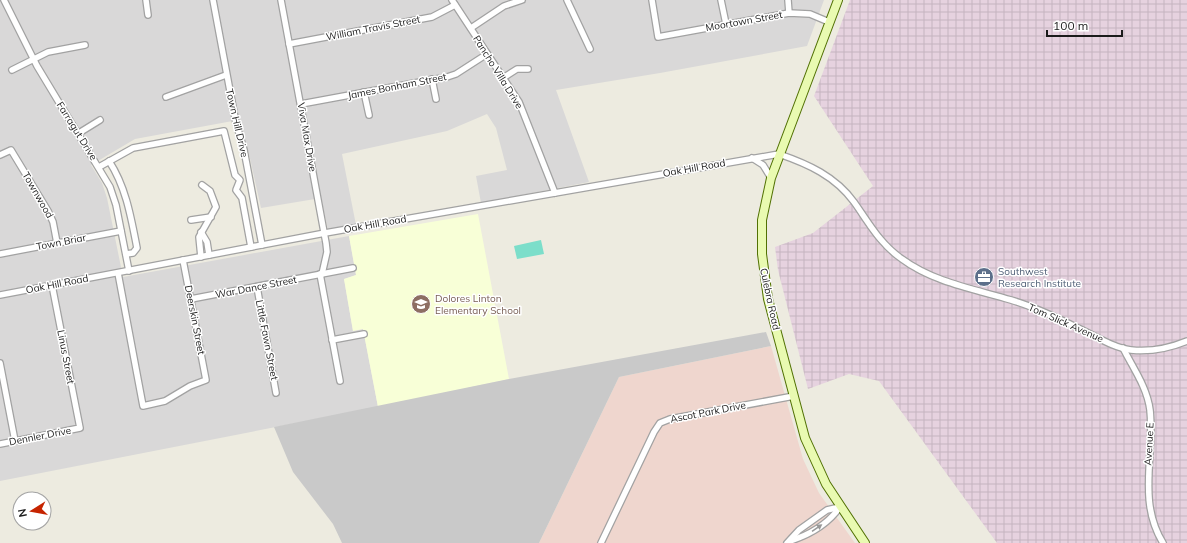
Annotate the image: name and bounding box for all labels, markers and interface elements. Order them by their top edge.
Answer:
street label: Moortown Street [705,8,784,34]
street label: William Travis Street [325,12,422,44]
scale bar [1047,12,1122,38]
text: 100 m [1053,18,1088,33]
street label: Pancho Villa Drive [470,33,526,111]
street label: James Bonham Street [347,70,448,102]
street label: Town Hill Drive [223,88,251,158]
street label: Farragut Drive [54,99,100,163]
street label: Viva Max Drive [295,101,319,173]
street label: Oak Hill Road [662,156,726,180]
street label: Townwood [20,169,56,221]
street label: Oak Hill Road [343,212,407,236]
street label: Town Briar [35,231,87,253]
place label: Southwest Research Institute [998,265,1081,290]
office icon: Southwest Research Institute [973,266,995,288]
street label: Culebra Road [757,267,783,331]
street label: Oak Hill Road [25,272,89,296]
street label: War Dance Street [214,273,298,301]
street label: Deerskin Street [182,284,208,356]
place label: Dolores Linton Elementary School [435,292,521,317]
school or university icon: Dolores Linton Elementary School [410,293,432,315]
street label: Little Fawn Street [253,299,281,382]
street label: Tom Slick Avenue [1026,301,1106,345]
street label: Linus Street [54,329,78,386]
street label: Ascot Park Drive [669,398,747,426]
street label: Avenue E [1141,422,1157,466]
street label: Dennler Drive [8,424,72,448]
north arrow [12,491,52,531]
text: N [15,507,30,518]
one-way arrow [812,524,823,532]

